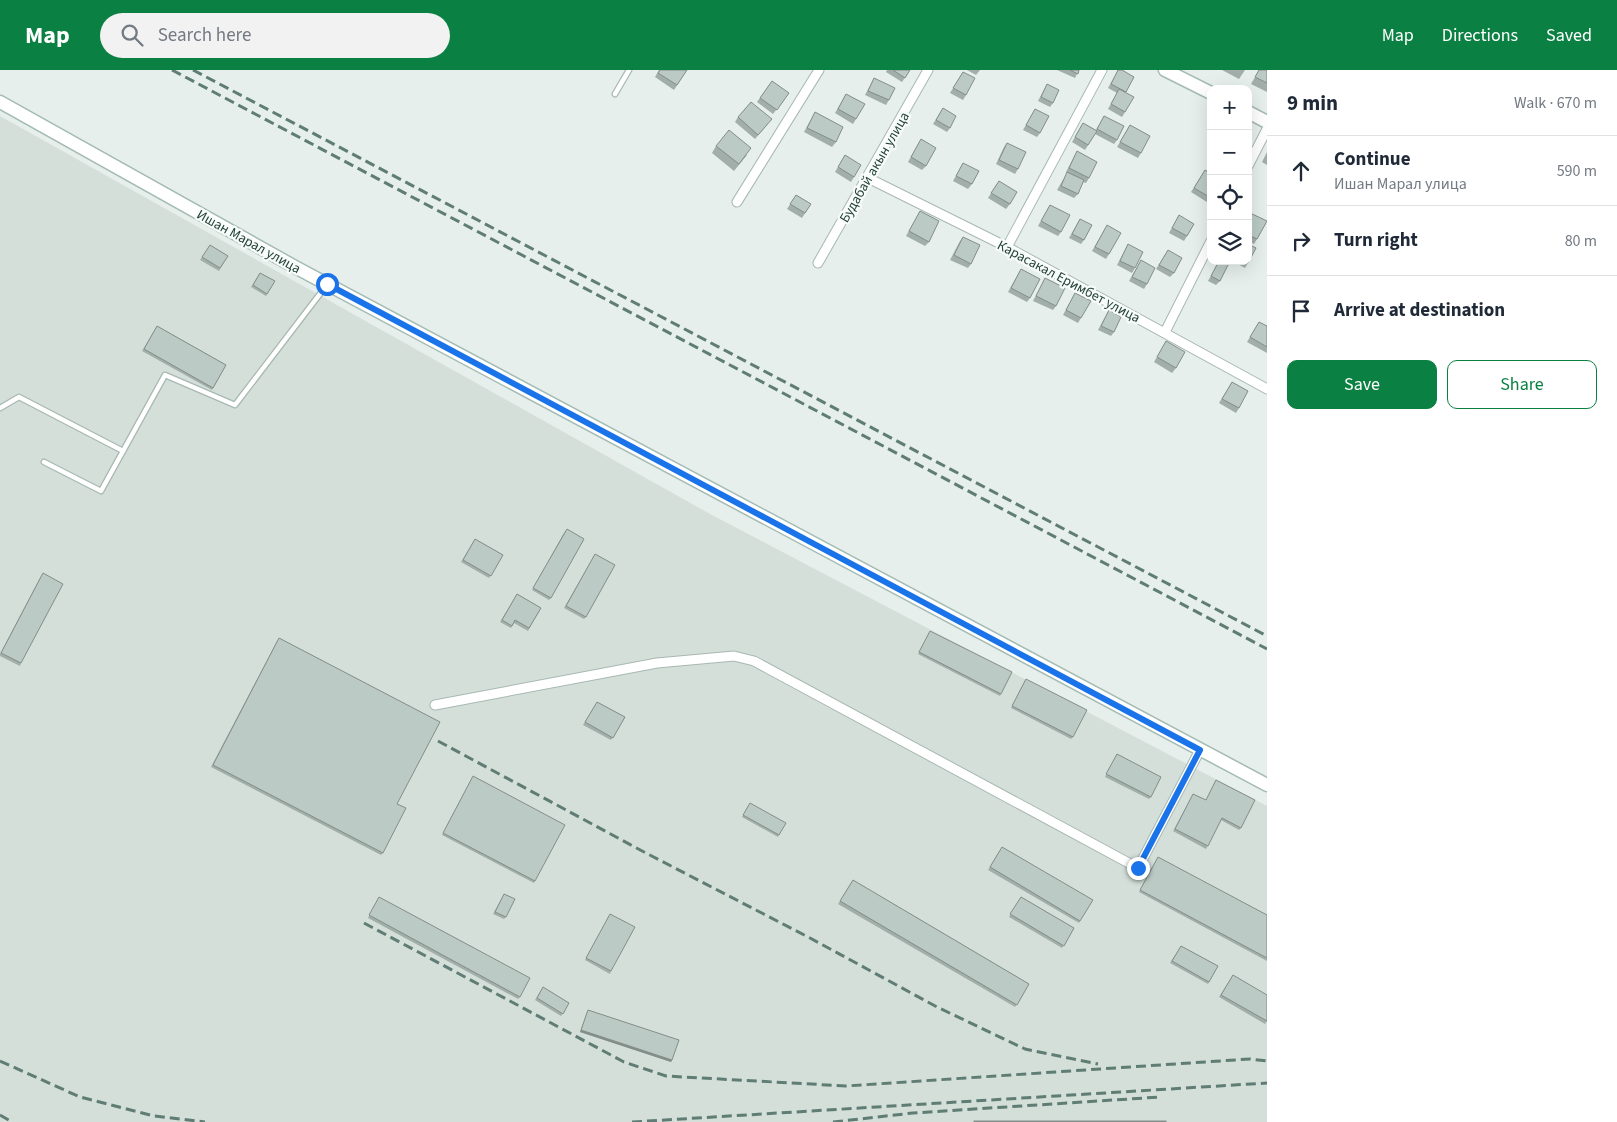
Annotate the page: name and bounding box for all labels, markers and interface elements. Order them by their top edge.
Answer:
search box [100,13,450,58]
text: Map [25,18,70,53]
icon: search [118,21,146,49]
text: Search here [158,22,251,49]
text: Map [1382,23,1414,48]
text: Directions [1442,23,1518,48]
text: Saved [1546,23,1592,48]
map controls [1207,85,1252,265]
button: + [1207,85,1252,130]
text: 9 min [1287,88,1338,118]
text: Walk · 670 m [1514,92,1597,114]
street label: Будабай акын улица [835,108,915,227]
button: − [1207,130,1252,175]
text: Continue [1334,146,1411,173]
icon: ahead [1287,157,1315,185]
text: 590 m [1557,160,1597,182]
text: Ишан Марал улица [1334,173,1467,195]
button: locate [1207,175,1252,220]
street label: Ишан Марал улица [193,205,304,279]
button: layers [1207,220,1252,265]
icon: right [1287,227,1315,255]
text: Turn right [1334,227,1418,254]
text: 80 m [1565,230,1597,252]
street label: Карасакал Еримбет улица [993,236,1144,328]
route start [316,273,339,296]
icon: arrive [1287,297,1315,325]
text: Arrive at destination [1334,297,1505,324]
button: Save [1287,360,1437,409]
button: Share [1447,360,1597,409]
route end [1127,857,1150,880]

